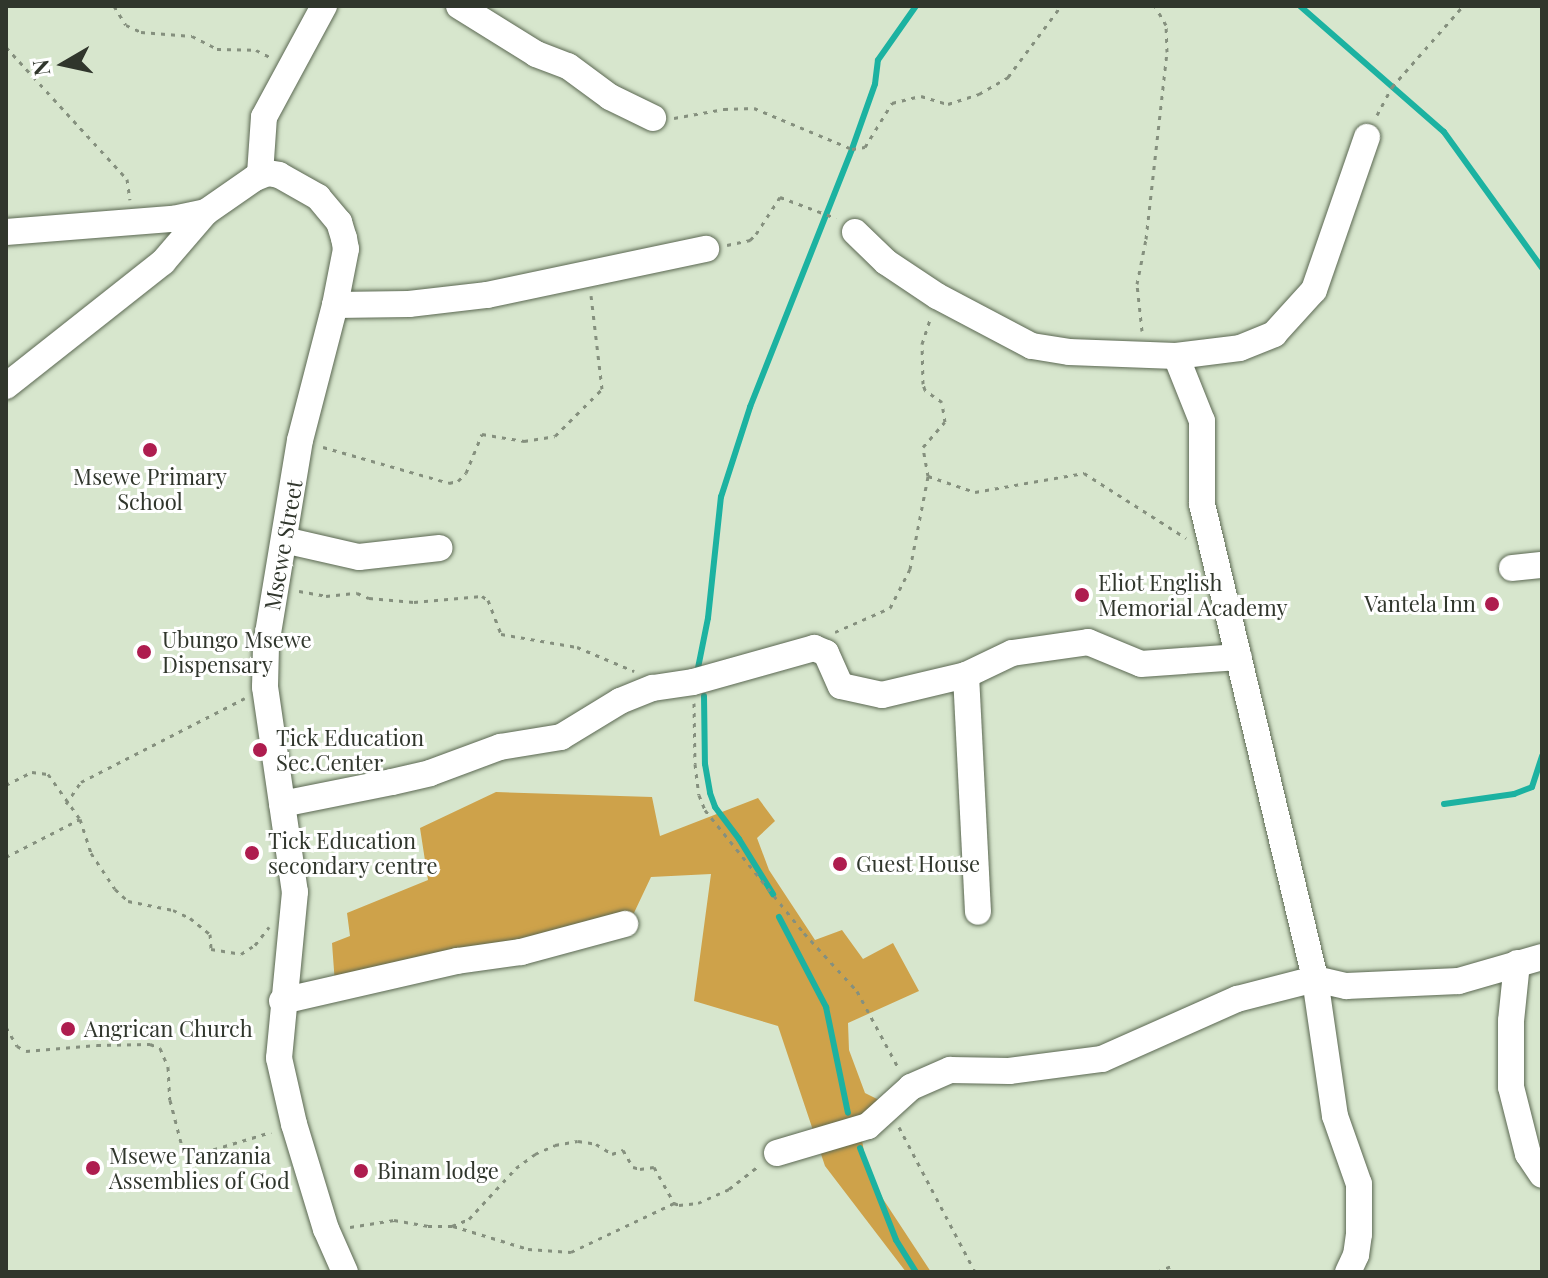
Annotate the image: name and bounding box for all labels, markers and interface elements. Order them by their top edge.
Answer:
north arrow [24,24,104,104]
text: N [24,58,56,78]
marker: Msewe Primary School [141,441,159,459]
place label: Msewe Primary School [73,463,227,514]
street label: Msewe Street [259,478,307,612]
place label: Eliot English Memorial Academy [1098,569,1288,620]
marker: Eliot English Memorial Academy [1073,586,1091,604]
place label: Vantela Inn [1364,591,1476,617]
marker: Vantela Inn [1483,595,1501,613]
place label: Ubungo Msewe Dispensary [162,626,312,678]
marker: Ubungo Msewe Dispensary [133,641,155,663]
place label: Tick Education Sec.Center [276,724,424,776]
marker: Tick Education Sec.Center [251,741,269,759]
place label: Tick Education secondary centre [268,827,438,878]
marker: Tick Education secondary centre [243,844,261,862]
place label: Guest House [856,851,981,877]
marker: Guest House [831,855,849,873]
place label: Angrican Church [84,1016,253,1042]
marker: Angrican Church [59,1020,77,1038]
place label: Msewe Tanzania Assemblies of God [109,1142,290,1194]
place label: Binam lodge [377,1158,500,1184]
marker: Msewe Tanzania Assemblies of God [84,1159,102,1177]
marker: Binam lodge [352,1162,370,1180]

